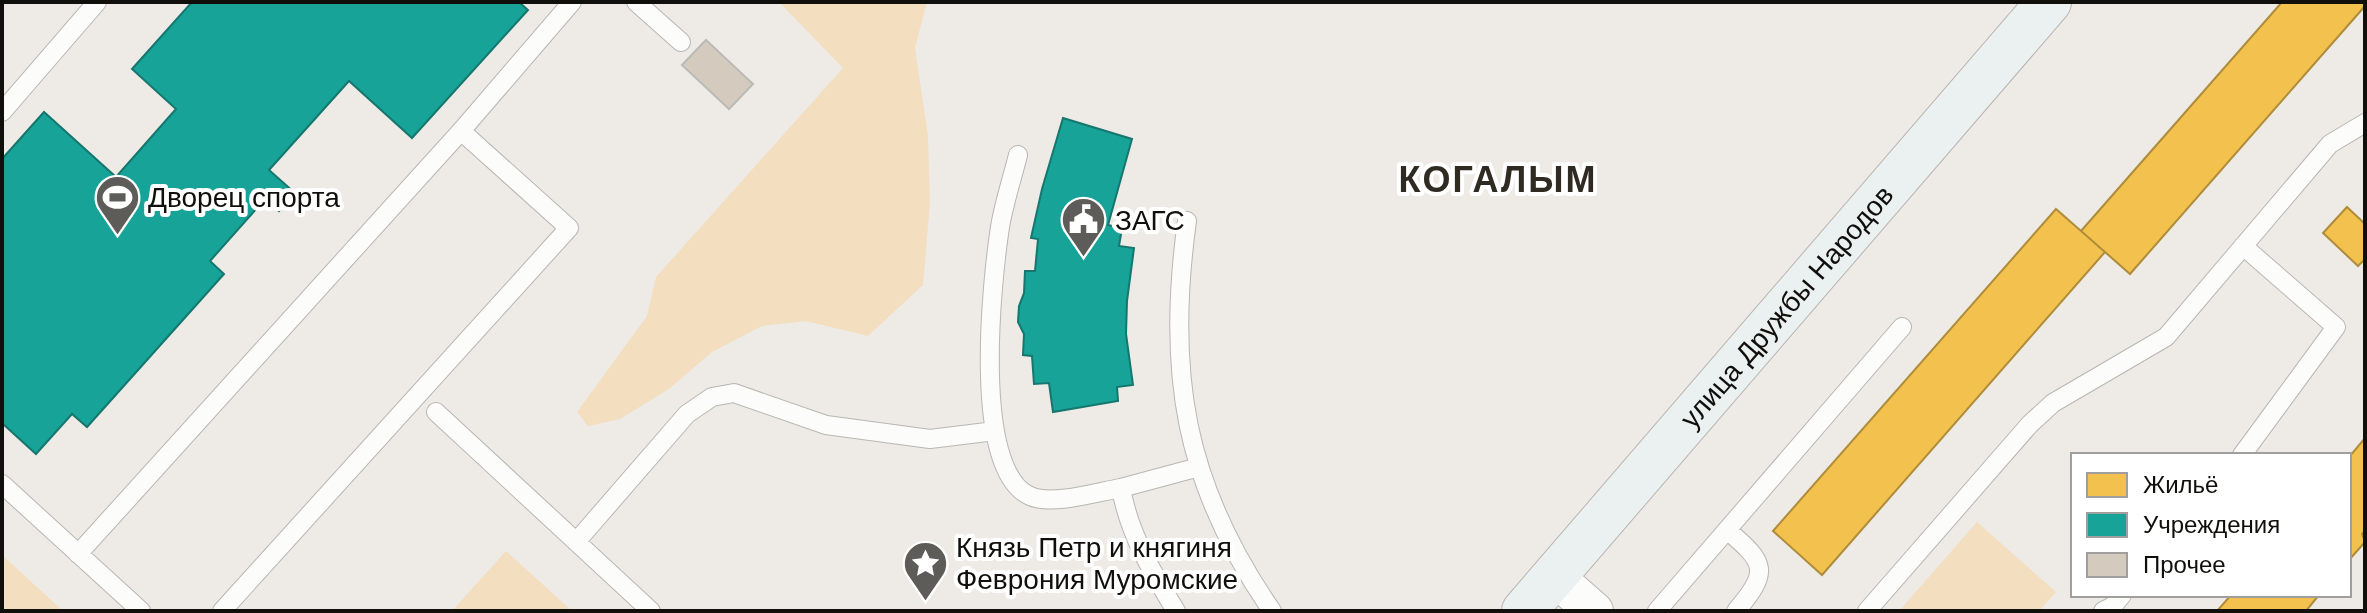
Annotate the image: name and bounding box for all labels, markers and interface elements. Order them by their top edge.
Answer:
district label: КОГАЛЫМ [1398,159,1598,200]
sports icon: Дворец спорта [93,173,141,236]
street label: улица Дружбы Народов [1674,180,1900,434]
place label: Дворец спорта [148,182,340,213]
public building icon: ЗАГС [1060,196,1108,259]
place label: ЗАГС [1115,205,1185,236]
legend [2071,453,2351,597]
text: Жильё [2143,471,2218,498]
text: Учреждения [2143,511,2280,538]
place label: Князь Петр и княгиня Феврония Муромские [956,532,1238,595]
place icon: Князь Петр и княгиня Феврония Муромские [901,539,949,602]
text: Прочее [2143,551,2226,578]

